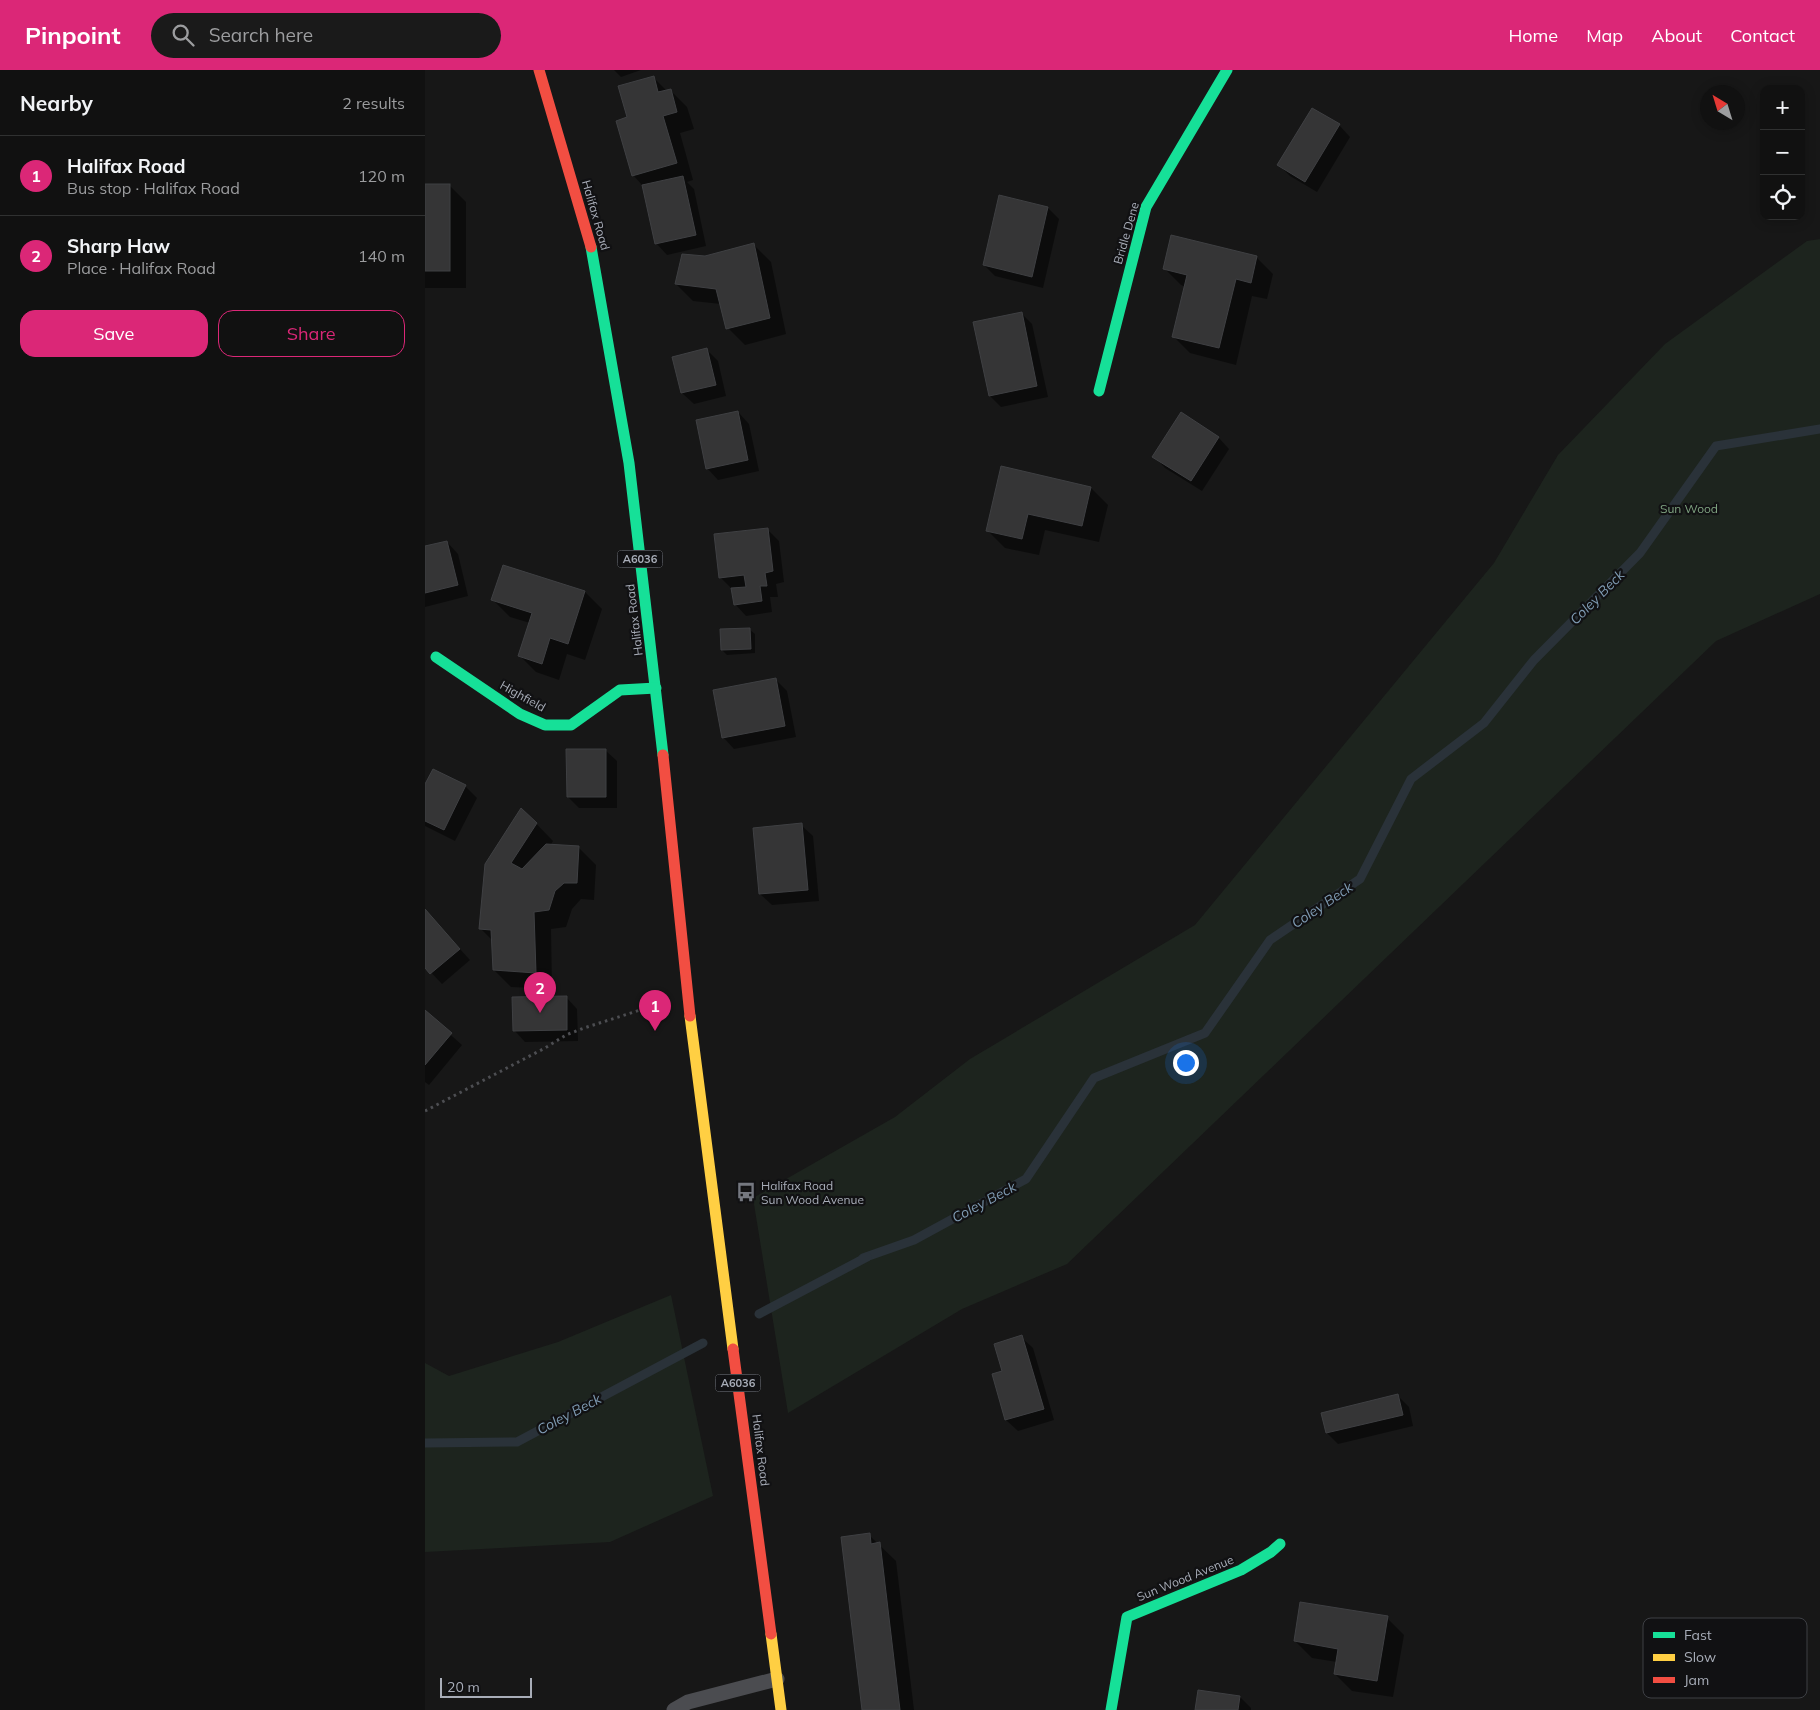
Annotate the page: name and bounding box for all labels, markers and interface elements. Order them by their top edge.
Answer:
search box [151,13,501,58]
text: Pinpoint [25,20,121,50]
icon: search [169,21,197,49]
text: Search here [209,23,313,47]
text: Home [1508,24,1558,47]
text: Map [1586,24,1623,47]
text: About [1651,24,1702,47]
text: Contact [1730,24,1795,47]
north arrow [1700,85,1745,130]
map controls [1760,85,1805,220]
button: + [1760,85,1805,130]
text: Nearby [20,90,93,116]
text: 2 results [342,93,405,113]
button: − [1760,130,1805,175]
text: Halifax Road [67,154,186,178]
text: 1 [31,166,41,186]
text: 120 m [358,166,405,186]
button: locate [1760,175,1805,220]
text: Bus stop · Halifax Road [67,178,240,198]
street label: Halifax Road [579,178,613,252]
street label: Bridle Dene [1110,200,1142,266]
text: Sharp Haw [67,234,170,258]
text: 2 [31,246,41,266]
text: 140 m [358,246,405,266]
text: Place · Halifax Road [67,258,216,278]
button: Save [20,310,208,357]
button: Share [218,310,405,357]
park label: Sun Wood [1660,501,1718,516]
road number: A6036 [617,550,663,568]
water label: Coley Beck [1566,565,1629,628]
street label: Halifax Road [622,583,646,657]
street label: Highfield [498,677,548,715]
water label: Coley Beck [1288,877,1357,932]
pin: 2 [524,972,556,1013]
pin: 1 [639,990,671,1031]
your location [1173,1050,1199,1076]
water label: Coley Beck [949,1177,1020,1226]
place label: Halifax Road Sun Wood Avenue [761,1178,864,1207]
bus stop icon: Halifax Road Sun Wood Avenue [735,1181,757,1203]
road number: A6036 [715,1375,761,1392]
water label: Coley Beck [534,1389,605,1438]
street label: Halifax Road [749,1413,773,1487]
street label: Sun Wood Avenue [1134,1552,1236,1604]
legend [1643,1618,1807,1698]
text: Fast [1684,1626,1712,1644]
text: Slow [1684,1648,1716,1666]
text: Jam [1684,1671,1709,1689]
scale bar [440,1675,533,1698]
text: 20 m [447,1678,480,1696]

